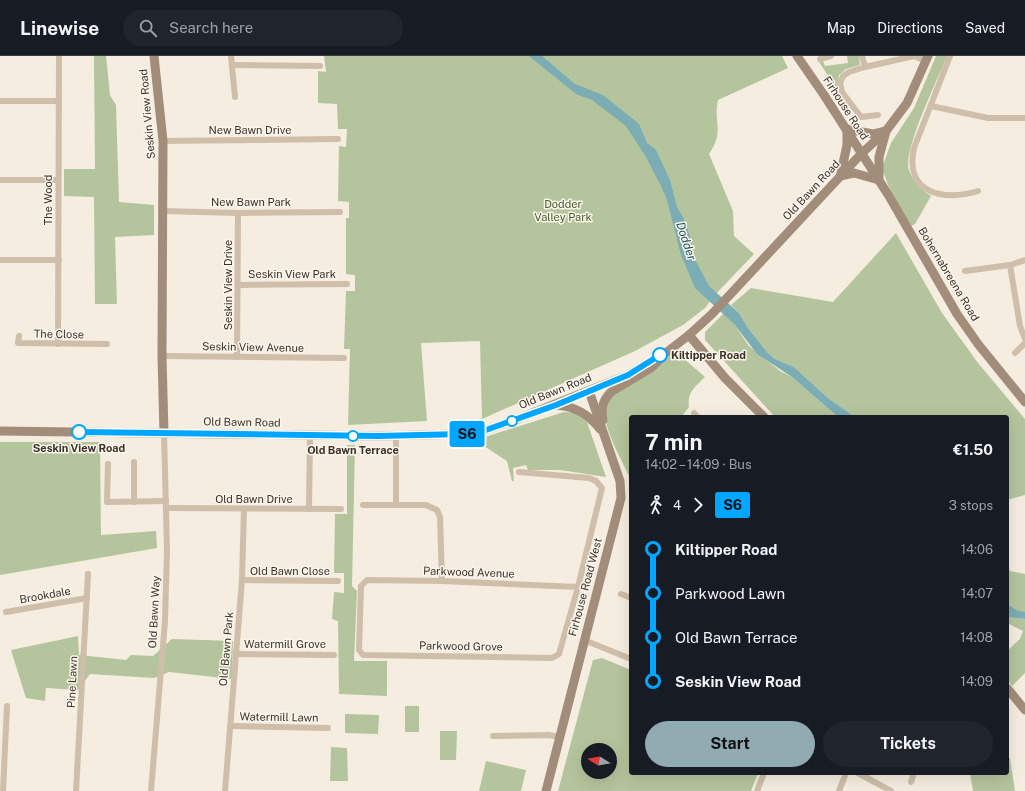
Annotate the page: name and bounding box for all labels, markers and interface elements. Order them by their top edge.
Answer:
search box [123,10,403,46]
text: Linewise [20,17,99,39]
icon: search [137,17,159,39]
text: Search here [169,19,253,36]
text: Map [827,20,855,36]
text: Directions [877,20,943,36]
text: Saved [965,20,1005,36]
street label: Seskin View Road [137,68,157,160]
street label: Firhouse Road [821,74,871,142]
street label: New Bawn Drive [209,124,291,136]
street label: Old Bawn Road [780,158,842,222]
street label: The Wood [42,175,54,225]
street label: New Bawn Park [211,196,291,208]
park label: Dodder Valley Park [534,198,592,223]
water label: Dodder [673,220,699,262]
street label: Bohernabreena Road [916,225,982,323]
street label: Seskin View Drive [222,240,234,330]
street label: Seskin View Park [248,268,336,280]
street label: The Close [34,328,84,340]
street label: Seskin View Avenue [202,340,304,354]
marker: Kiltipper Road [652,347,668,363]
place label: Kiltipper Road [671,349,746,361]
street label: Old Bawn Road [517,371,593,411]
street label: Old Bawn Road [203,415,281,429]
unlabelled marker [506,415,518,427]
line badge: S6 [449,421,485,447]
marker: Seskin View Road [71,424,87,440]
text: S6 [458,426,476,442]
text: 7 min [645,429,702,455]
marker: Old Bawn Terrace [347,430,359,442]
text: €1.50 [953,441,993,458]
place label: Seskin View Road [33,442,125,454]
place label: Old Bawn Terrace [307,444,399,456]
text: 14:02 – 14:09 · Bus [645,457,752,472]
street label: Old Bawn Drive [215,493,293,505]
icon: walk [645,494,667,516]
icon: forward [687,494,709,516]
text: S6 [723,497,742,513]
text: 4 [673,498,681,513]
text: 3 stops [949,498,993,513]
street label: Firhouse Road West [566,537,604,637]
text: Kiltipper Road [675,541,777,558]
text: 14:06 [961,542,993,557]
street label: Parkwood Avenue [423,564,515,580]
street label: Old Bawn Close [250,565,330,577]
street label: Old Bawn Way [146,575,162,649]
street label: Brookdale [18,585,72,605]
text: Parkwood Lawn [675,585,785,602]
text: 14:07 [961,586,993,601]
street label: Old Bawn Park [217,611,235,687]
text: Old Bawn Terrace [675,629,797,646]
text: 14:08 [960,630,993,645]
street label: Watermill Grove [244,638,326,650]
street label: Parkwood Grove [419,639,503,653]
street label: Pine Lawn [65,656,79,708]
text: Seskin View Road [675,673,801,690]
text: 14:09 [961,674,993,689]
street label: Watermill Lawn [239,710,319,724]
button: Start [645,721,815,767]
button: Tickets [823,721,993,767]
north arrow [581,743,617,779]
map controls [581,743,617,779]

